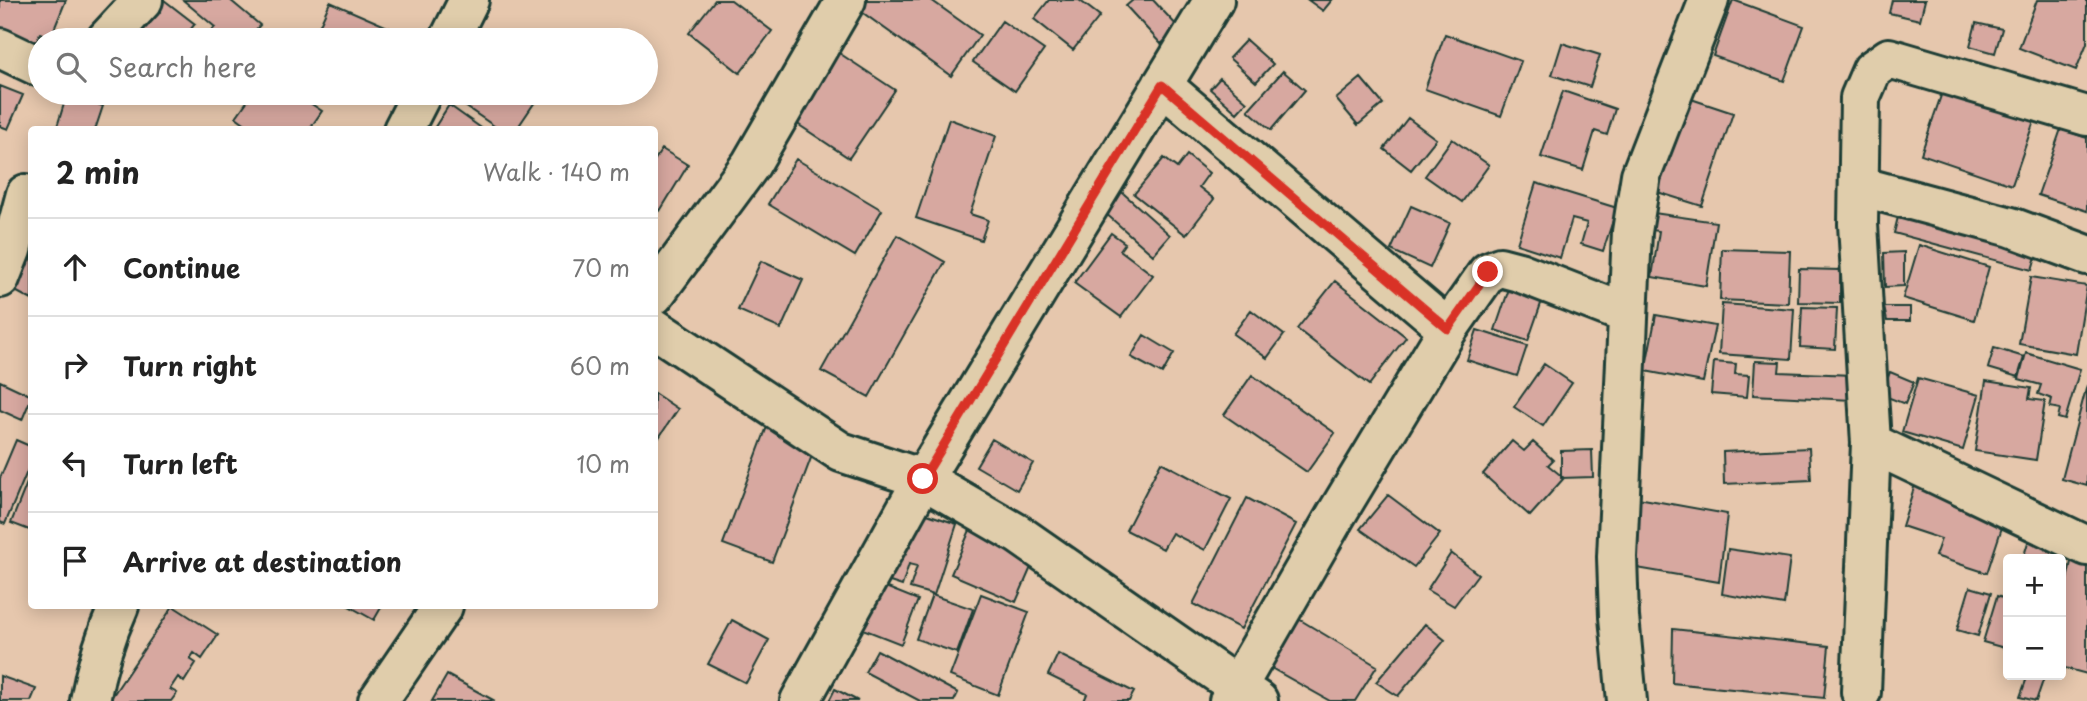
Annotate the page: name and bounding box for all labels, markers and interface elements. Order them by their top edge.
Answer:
search box [28,28,658,105]
text: Search here [108,47,257,86]
icon: search [52,48,90,86]
text: 2 min [56,149,140,194]
text: Walk · 140 m [483,154,630,189]
icon: ahead [56,248,94,286]
text: Continue [123,248,240,287]
text: 70 m [572,250,630,285]
route end [1472,256,1503,287]
icon: right [56,346,94,384]
text: Turn right [123,346,257,385]
text: 60 m [570,348,630,383]
icon: left [56,444,94,482]
text: Turn left [123,444,238,483]
text: 10 m [576,446,630,481]
route start [907,463,938,494]
icon: arrive [56,542,94,580]
text: Arrive at destination [123,542,402,581]
map controls [2003,554,2066,680]
button: + [2003,554,2066,617]
button: − [2003,617,2066,680]

